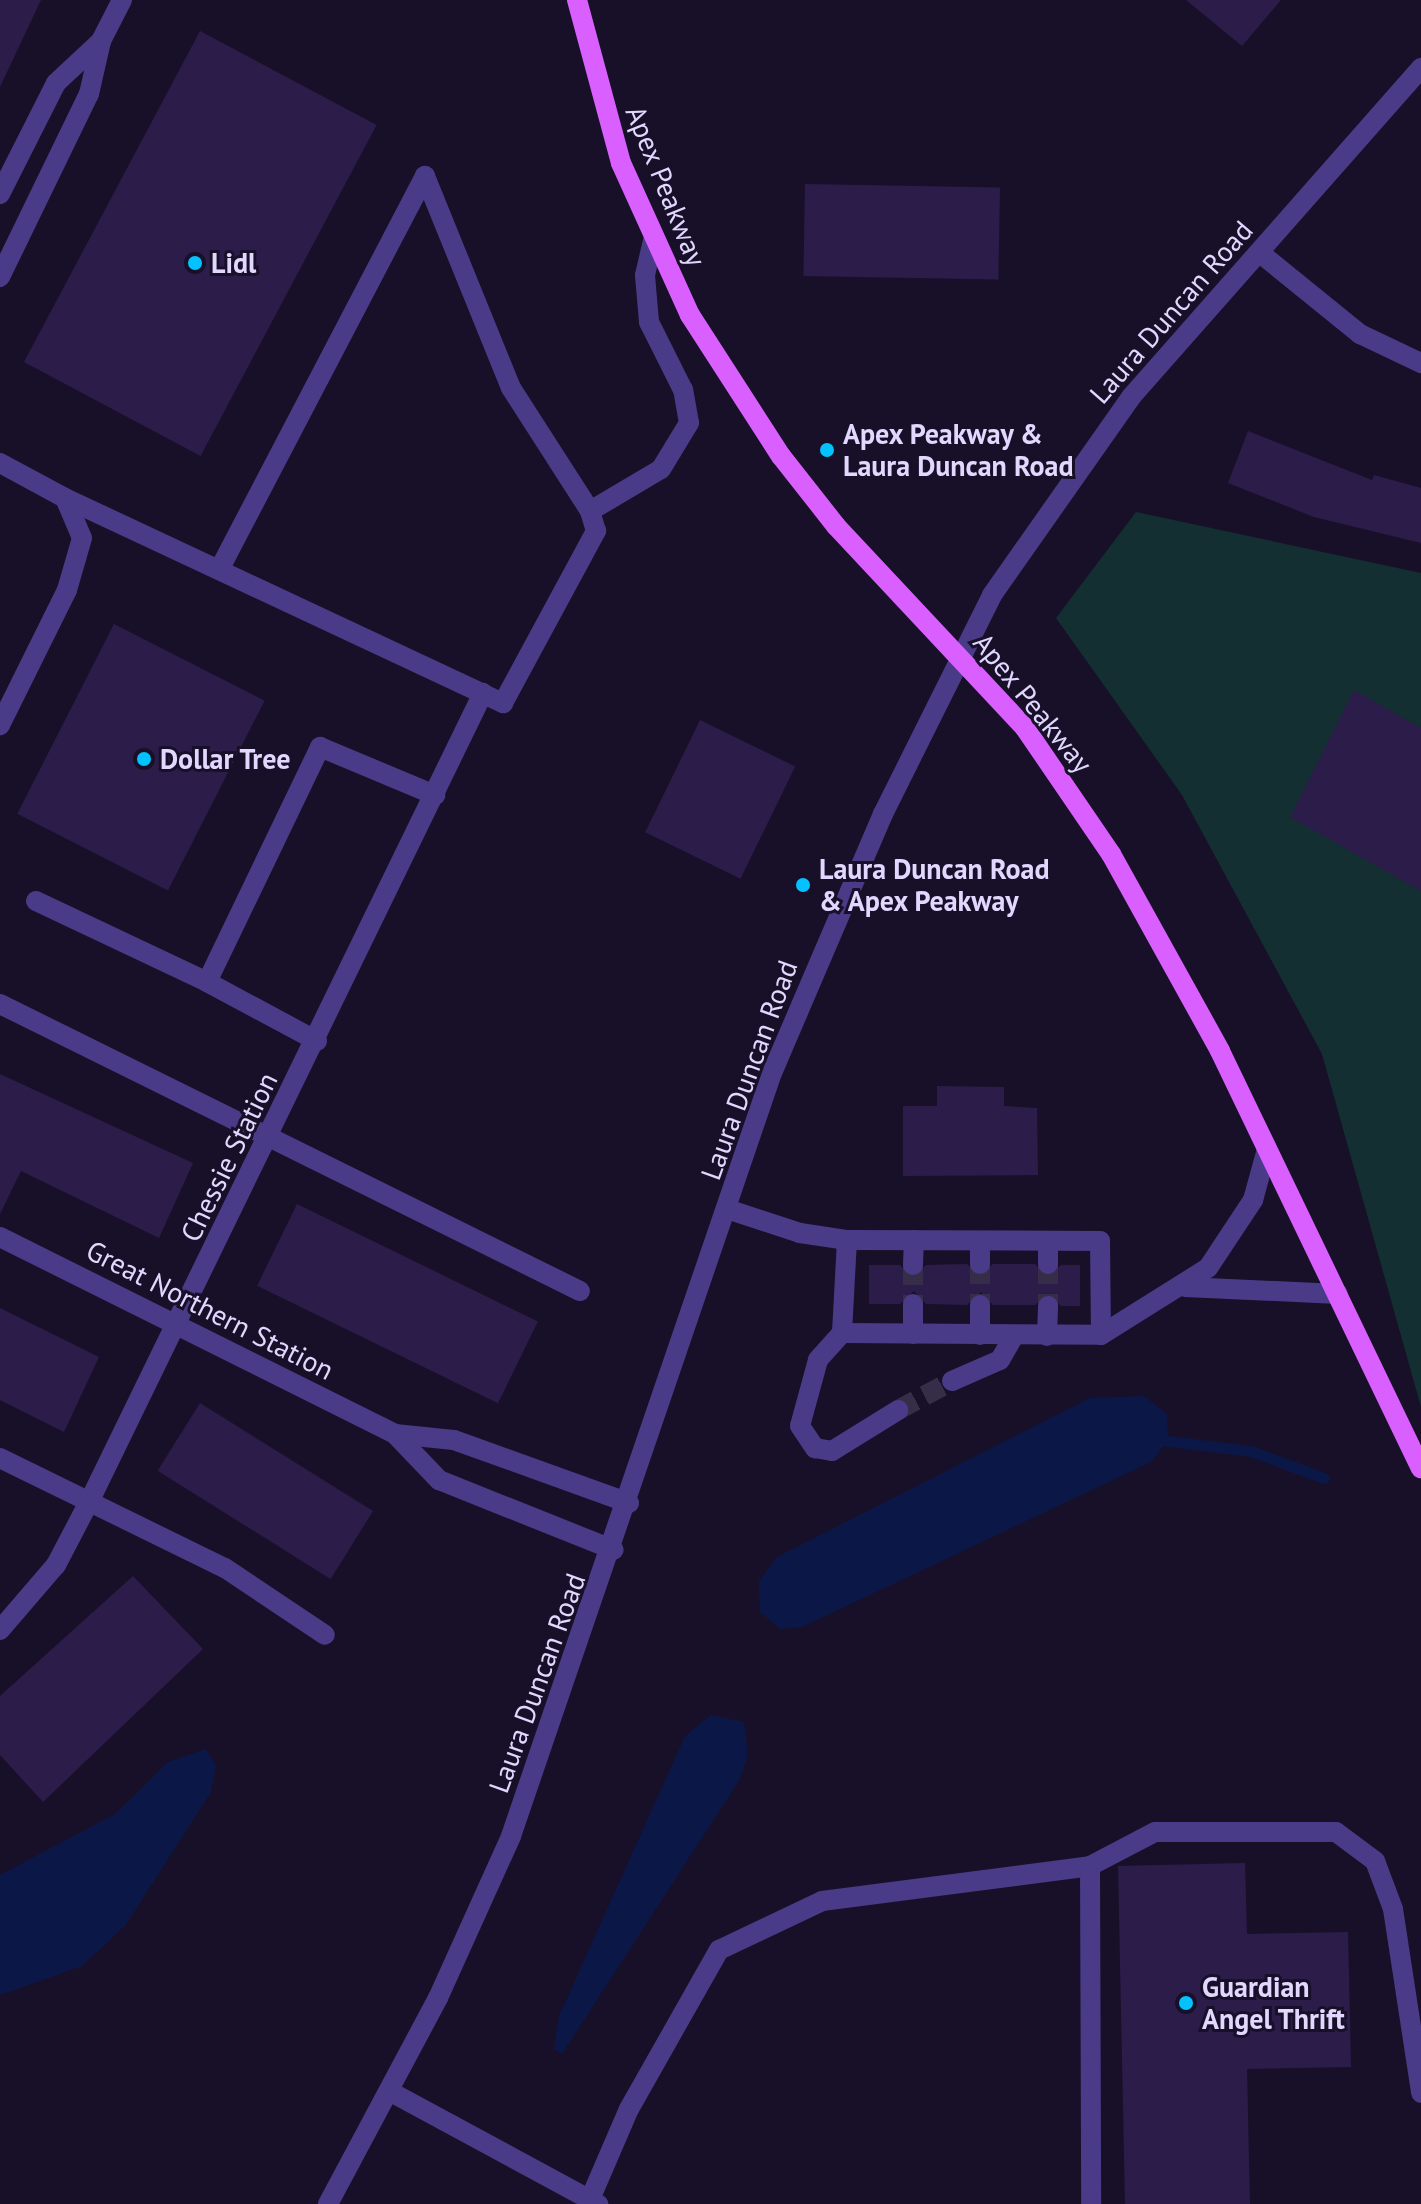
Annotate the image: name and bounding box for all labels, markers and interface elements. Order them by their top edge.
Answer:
street label: Apex Peakway [618,101,714,271]
street label: Laura Duncan Road [1083,214,1259,410]
place label: Lidl [211,246,256,280]
marker: Lidl [186,254,204,272]
place label: Apex Peakway & Laura Duncan Road [843,417,1073,483]
marker: Apex Peakway & Laura Duncan Road [818,441,836,459]
street label: Apex Peakway [966,626,1100,780]
place label: Dollar Tree [160,742,292,776]
marker: Dollar Tree [135,750,153,768]
place label: Laura Duncan Road & Apex Peakway [819,852,1049,918]
marker: Laura Duncan Road & Apex Peakway [794,876,812,894]
street label: Laura Duncan Road [694,956,804,1184]
street label: Chessie Station [174,1067,284,1247]
street label: Great Northern Station [81,1233,339,1387]
street label: Laura Duncan Road [482,1569,592,1797]
place label: Guardian Angel Thrift [1202,1970,1346,2036]
marker: Guardian Angel Thrift [1177,1994,1195,2012]

